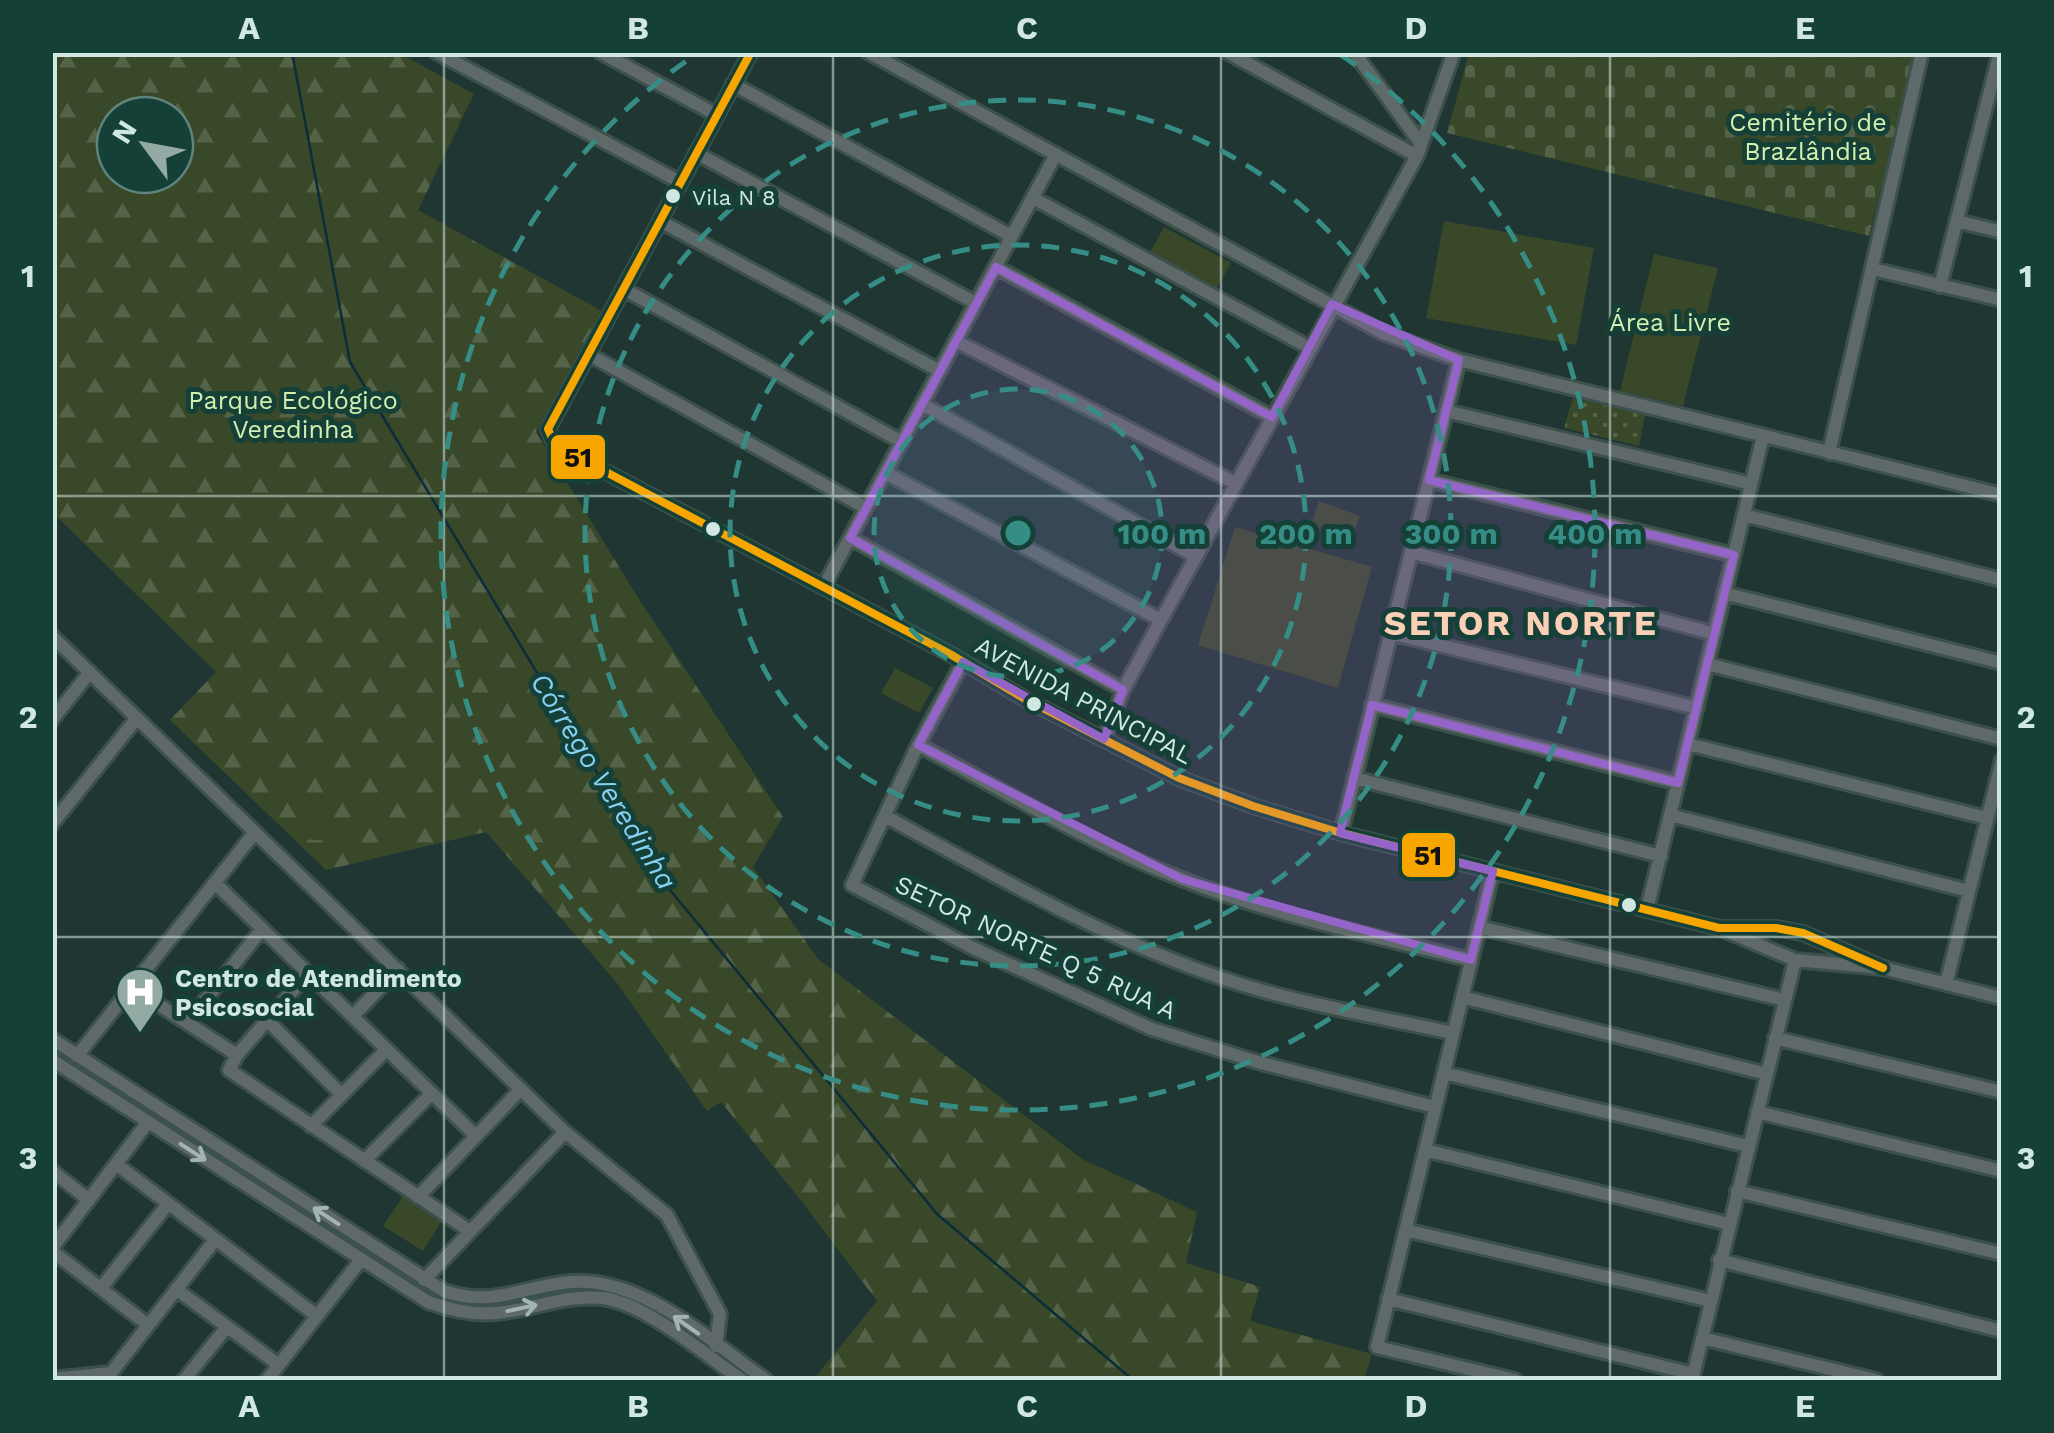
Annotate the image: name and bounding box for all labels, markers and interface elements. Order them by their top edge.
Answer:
text: A [238,9,260,47]
text: B [627,9,649,47]
text: C [1016,9,1038,47]
text: D [1405,9,1427,47]
text: E [1795,9,1815,47]
north arrow [95,95,195,195]
park label: Cemitério de Brazlândia [1729,108,1887,166]
text: N [105,114,144,150]
place label: Vila N 8 [692,185,776,210]
marker: Vila N 8 [663,186,683,206]
text: 1 [21,257,35,295]
text: 1 [2019,257,2033,295]
park label: Área Livre [1609,308,1731,337]
park label: Parque Ecológico Veredinha [188,386,398,444]
line badge: 51 [549,433,607,481]
text: 51 [564,441,592,474]
centre of rings [1000,515,1036,551]
text: 100 m [1118,516,1206,551]
text: 200 m [1259,516,1353,551]
text: 300 m [1404,516,1498,551]
text: 400 m [1548,516,1642,551]
unlabelled marker [703,519,723,539]
district label: SETOR NORTE [1384,602,1658,644]
street label: AVENIDA PRINCIPAL [970,631,1197,770]
water label: Córrego Veredinha [524,667,684,896]
unlabelled marker [1024,694,1044,714]
text: 2 [18,698,38,736]
text: 2 [2016,698,2036,736]
line badge: 51 [1400,831,1457,879]
text: 51 [1414,839,1442,872]
street label: SETOR NORTE Q 5 RUA A [891,870,1181,1025]
unlabelled marker [1619,895,1639,915]
place label: Centro de Atendimento Psicosocial [175,964,462,1022]
hospital icon: Centro de Atendimento Psicosocial [114,966,166,1034]
text: 3 [19,1139,37,1177]
text: 3 [2017,1139,2035,1177]
one-way arrow [178,1141,206,1162]
one-way arrow [312,1206,340,1227]
one-way arrow [505,1297,537,1316]
one-way arrow [672,1315,700,1336]
text: A [238,1387,260,1425]
text: B [627,1387,649,1425]
text: C [1016,1387,1038,1425]
text: D [1405,1387,1427,1425]
text: E [1795,1387,1815,1425]

